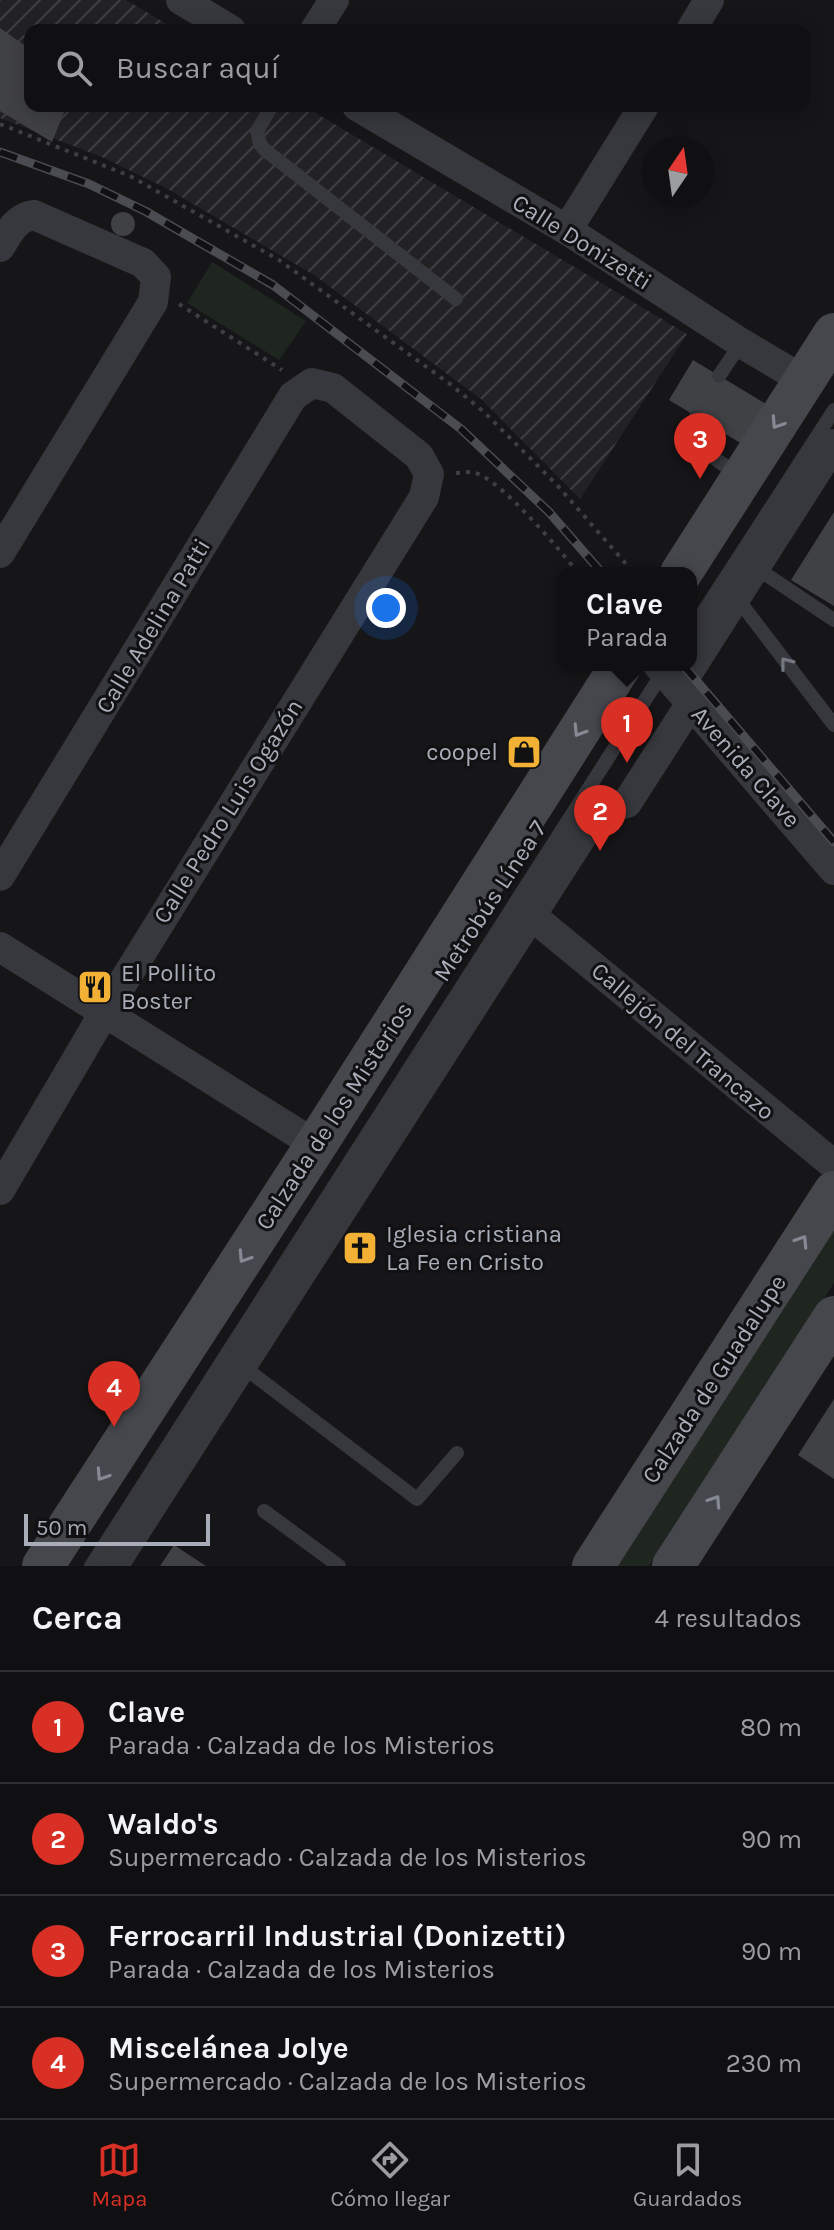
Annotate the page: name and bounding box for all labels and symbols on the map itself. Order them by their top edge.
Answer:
north arrow [642,136,714,208]
street label: Calle Donizetti [507,188,657,296]
pin: 3 [674,413,726,479]
one-way arrow [771,414,786,429]
street label: Calle Adelina Patti [90,534,216,718]
your location [366,588,406,628]
one-way arrow [782,657,796,672]
street label: Calle Pedro Luis Ogazón [147,694,309,928]
pin: 1 [601,697,653,763]
street label: Avenida Clave [686,701,806,833]
one-way arrow [574,722,589,737]
shop icon: coopel [505,733,543,771]
place label: coopel [426,738,498,766]
pin: 2 [574,785,626,851]
street label: Metrobús Línea 7 [428,815,552,987]
street label: Callejón del Trancazo [586,956,780,1126]
place label: El Pollito Boster [121,959,216,1015]
restaurant icon: El Pollito Boster [76,968,114,1006]
street label: Calzada de los Misterios [250,997,418,1235]
place label: Iglesia cristiana La Fe en Cristo [386,1220,562,1276]
church icon: Iglesia cristiana La Fe en Cristo [341,1229,379,1267]
one-way arrow [793,1236,808,1250]
one-way arrow [238,1248,253,1263]
street label: Calzada de Guadalupe [636,1270,792,1488]
pin: 4 [88,1361,140,1427]
one-way arrow [97,1466,112,1481]
one-way arrow [705,1495,720,1509]
scale bar [24,1510,210,1546]

